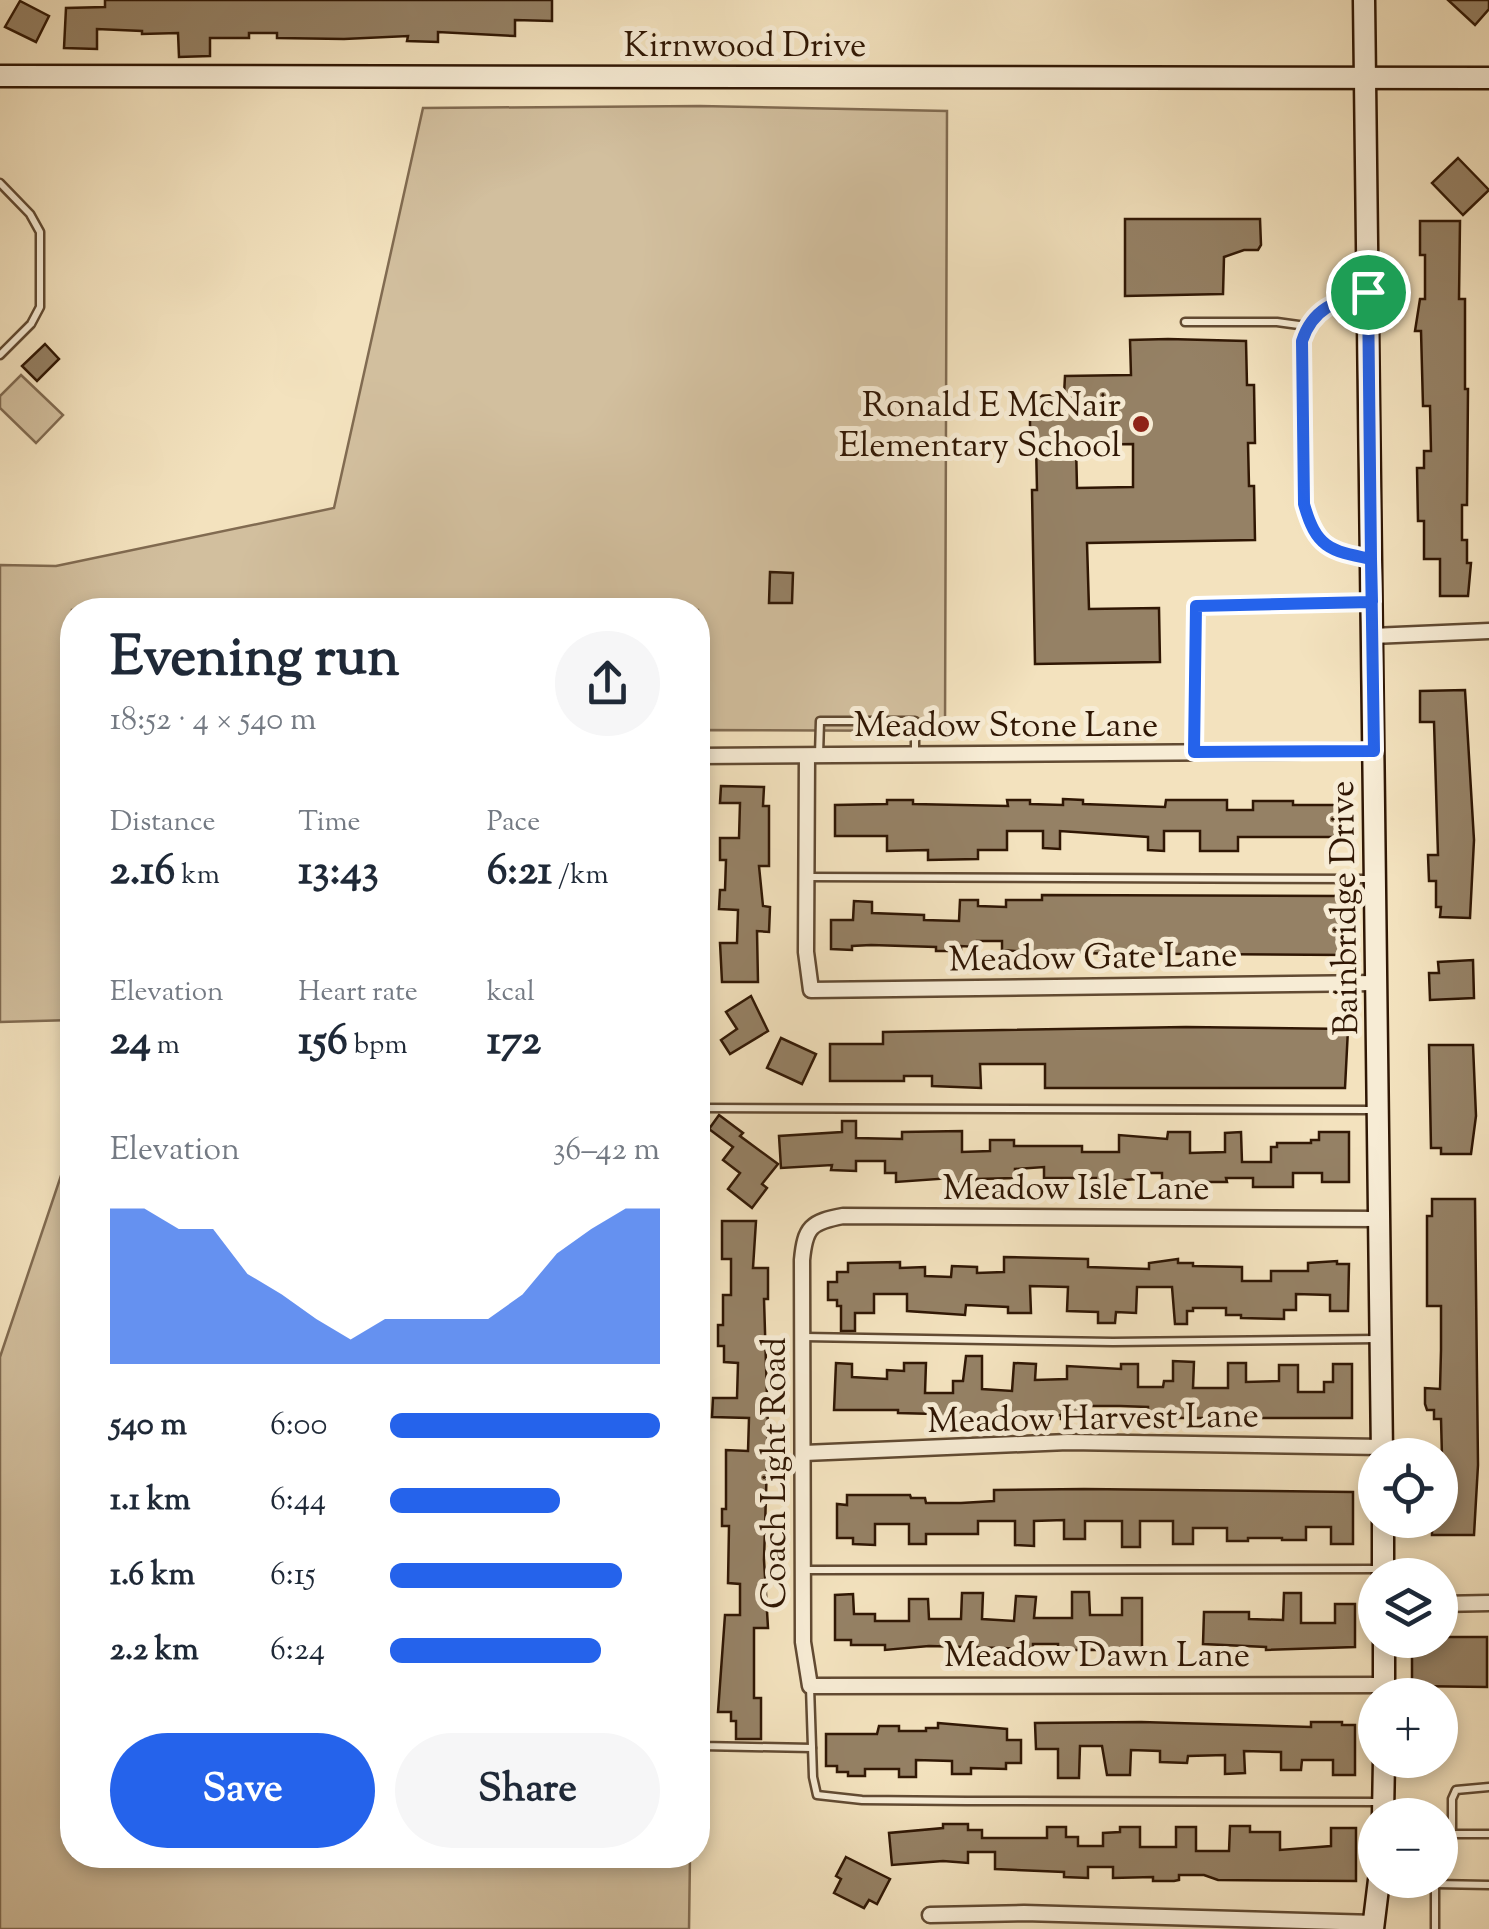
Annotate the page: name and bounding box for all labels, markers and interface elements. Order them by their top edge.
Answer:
street label: Kirnwood Drive [624,22,866,73]
pin [1326,250,1411,335]
icon: arrive [1341,265,1396,320]
place label: Ronald E McNair Elementary School [839,382,1121,473]
marker: Ronald E McNair Elementary School [1130,413,1152,435]
text: Evening run [110,621,399,700]
button: share [555,631,660,736]
text: 18:52 · 4 × 540 m [110,698,316,744]
street label: Meadow Stone Lane [854,702,1158,753]
street label: Bainbridge Drive [1319,780,1374,1036]
text: Distance [110,803,216,843]
text: Time [298,803,361,843]
text: Pace [487,803,540,843]
text: 2.16 [110,843,175,903]
text: 13:43 [298,843,379,903]
text: 6:21 [487,843,552,903]
text: km [175,856,220,896]
text: /km [552,856,609,896]
street label: Meadow Gate Lane [948,931,1238,988]
text: Elevation [110,973,224,1013]
text: Heart rate [298,973,418,1013]
text: kcal [487,973,535,1013]
text: 24 [110,1013,151,1073]
text: 156 [298,1013,348,1073]
text: 172 [487,1013,541,1073]
text: m [151,1026,180,1066]
text: bpm [348,1026,408,1066]
text: Elevation [110,1128,240,1174]
text: 36–42 m [553,1128,660,1174]
street label: Meadow Isle Lane [942,1165,1210,1216]
street label: Coach Light Road [751,1337,802,1609]
street label: Meadow Harvest Lane [927,1392,1259,1449]
text: 540 m [110,1403,187,1449]
text: 6:00 [270,1403,327,1449]
map controls [1358,1438,1458,1898]
button: locate [1358,1438,1458,1538]
text: 1.1 km [110,1478,191,1524]
text: 6:44 [270,1478,326,1524]
text: 1.6 km [110,1553,195,1599]
text: 6:15 [270,1553,316,1599]
button: layers [1358,1558,1458,1658]
text: 2.2 km [110,1628,199,1674]
text: 6:24 [270,1628,325,1674]
street label: Meadow Dawn Lane [944,1632,1250,1683]
button: + [1358,1678,1458,1778]
button: Save [110,1733,375,1848]
button: Share [395,1733,660,1848]
button: − [1358,1798,1458,1898]

